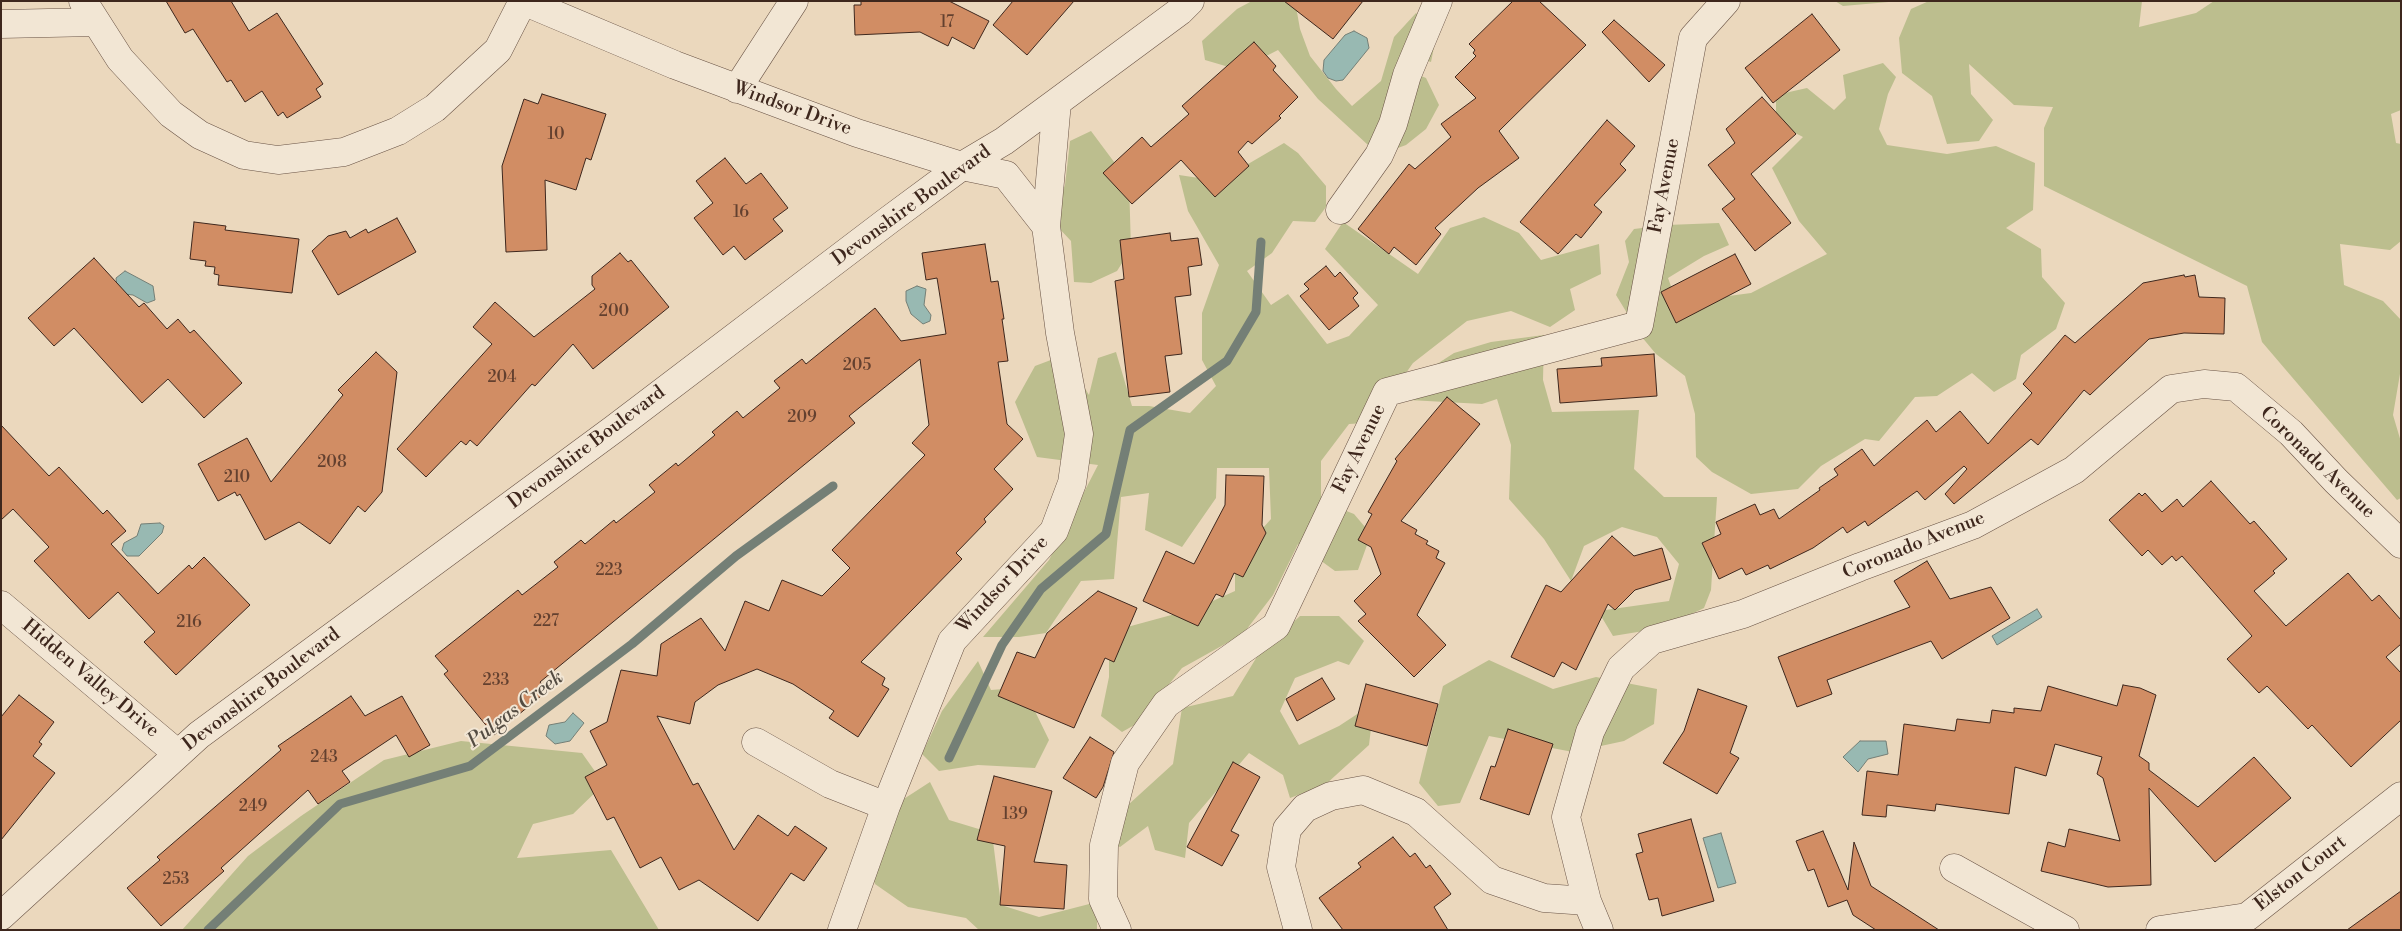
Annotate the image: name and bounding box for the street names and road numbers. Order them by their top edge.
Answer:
street label: Windsor Drive [730,77,854,141]
street label: Fay Avenue [1645,136,1685,236]
street label: Devonshire Boulevard [828,141,996,271]
street label: Devonshire Boulevard [504,382,670,514]
street label: Fay Avenue [1329,401,1391,497]
street label: Coronado Avenue [2255,402,2379,524]
street label: Coronado Avenue [1840,507,1988,585]
street label: Windsor Drive [952,532,1054,638]
street label: Hidden Valley Drive [17,615,163,743]
street label: Devonshire Boulevard [179,624,345,756]
street label: Elston Court [2251,831,2351,917]

